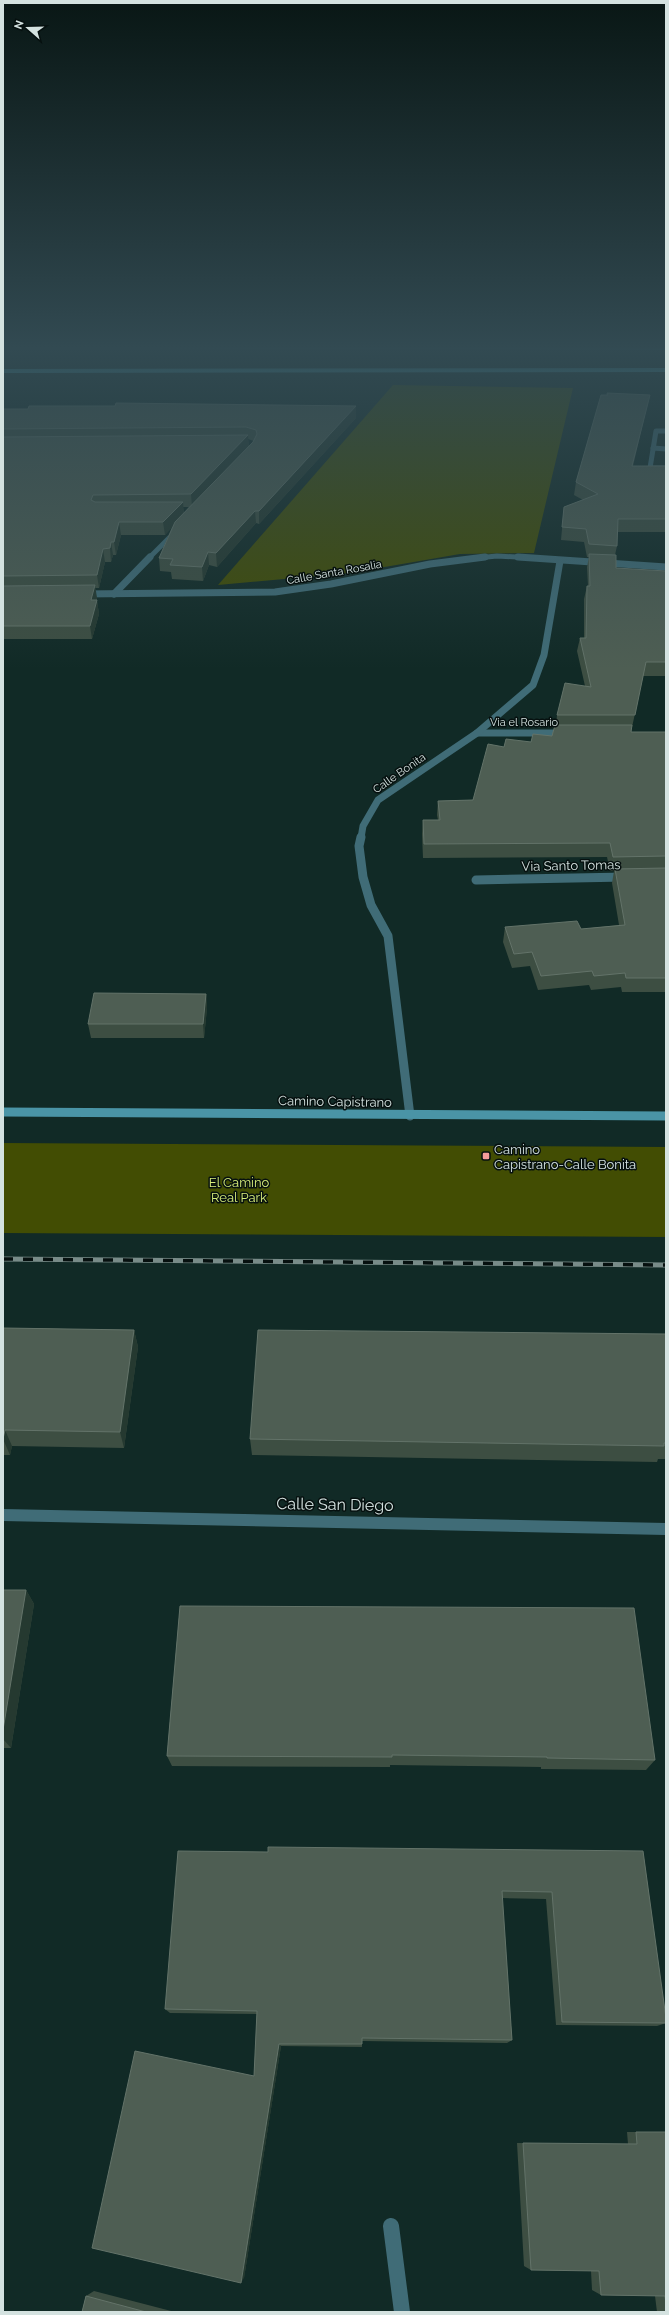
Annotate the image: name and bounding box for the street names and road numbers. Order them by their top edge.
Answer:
street label: Calle Santa Rosalia [285,558,383,587]
street label: Via el Rosario [490,716,559,729]
street label: Calle Bonita [371,751,428,796]
street label: Via Santo Tomas [521,857,621,874]
street label: Camino Capistrano [278,1093,392,1110]
street label: Calle San Diego [276,1494,394,1515]

